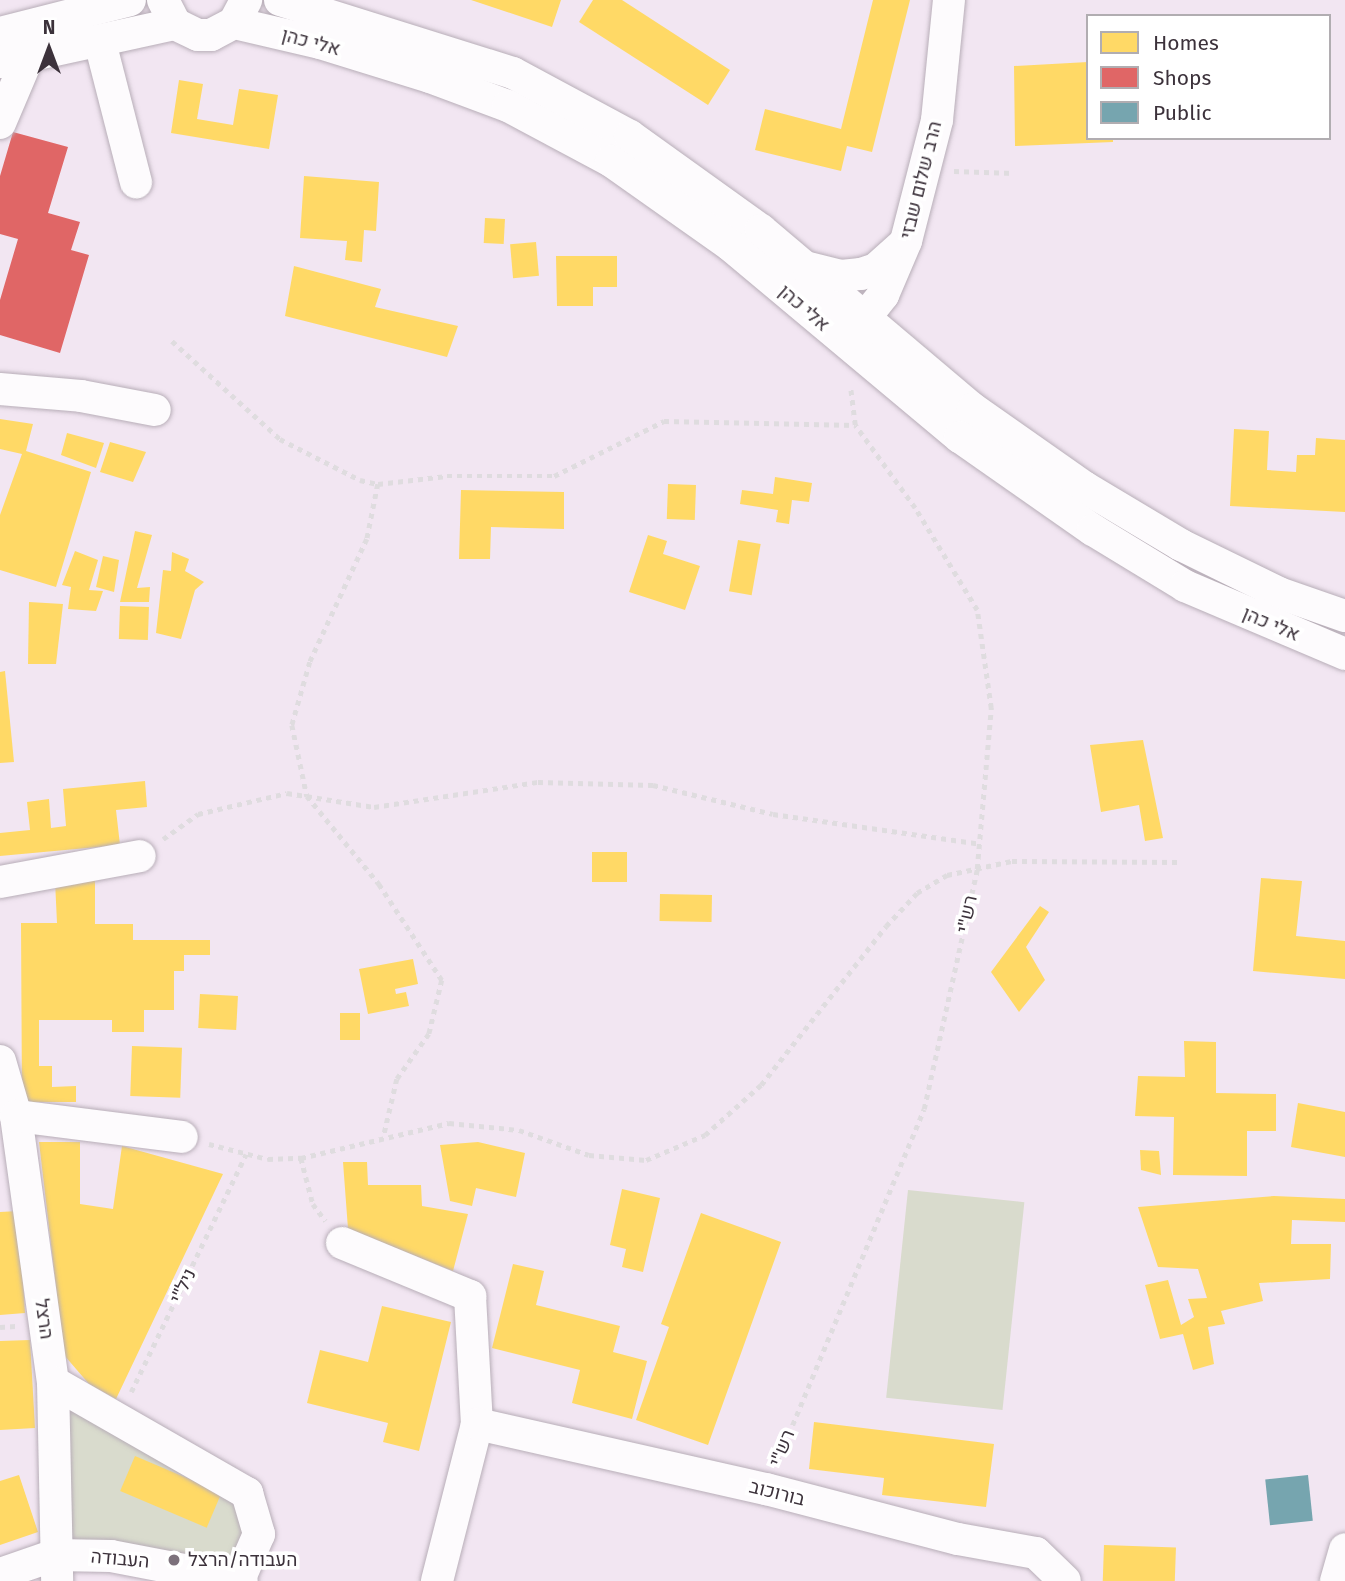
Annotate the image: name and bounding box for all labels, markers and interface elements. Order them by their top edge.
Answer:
north arrow [14,14,84,84]
legend [1086,14,1331,140]
text: N [43,16,55,39]
street label: אלי כהן [279,23,343,61]
text: Homes [1153,30,1219,56]
text: Shops [1153,65,1211,91]
text: Public [1153,100,1211,126]
street label: הרב שלום שבזי [895,119,947,241]
street label: אלי כהן [774,280,834,336]
street label: אלי כהן [1239,602,1303,646]
street label: רש"י [952,893,982,935]
street label: ניל"י [165,1265,201,1307]
street label: הרצל [30,1297,58,1341]
street label: רש"י [764,1426,800,1470]
street label: בורוכוב [747,1475,807,1511]
street label: העבודה [90,1545,150,1573]
place label: העבודה/הרצל [188,1549,297,1571]
marker: העבודה/הרצל [166,1552,182,1568]

